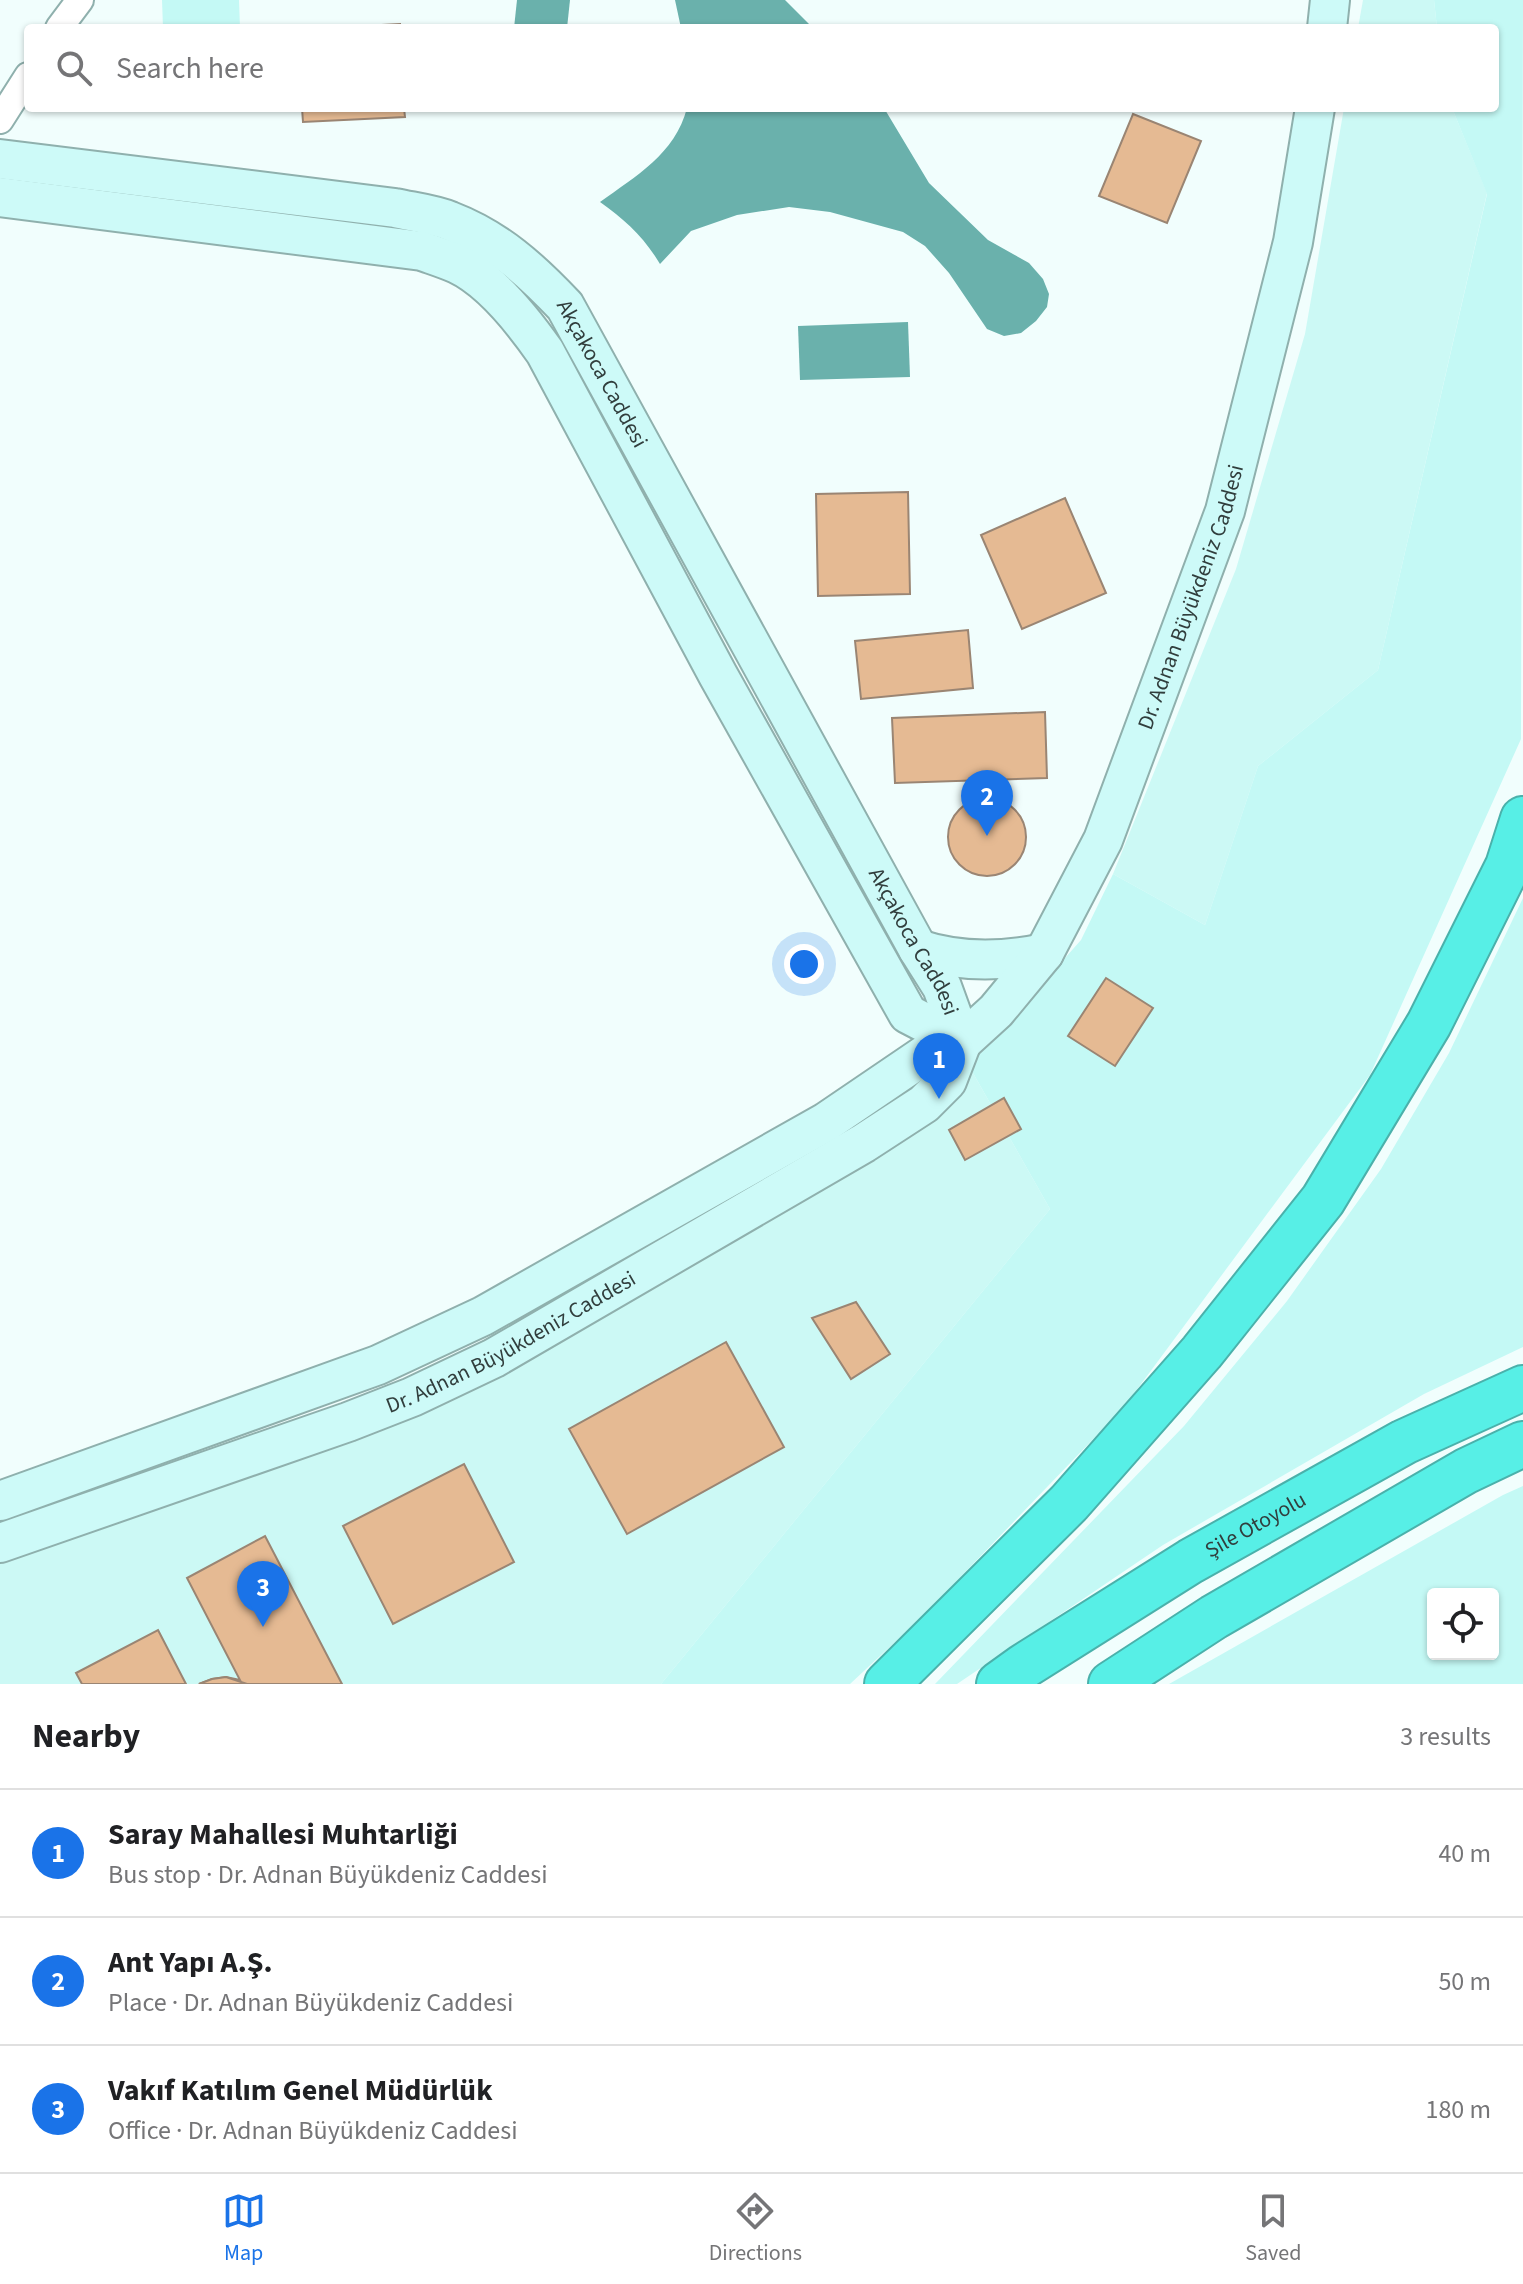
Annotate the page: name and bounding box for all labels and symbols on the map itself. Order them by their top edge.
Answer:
street label: Akçakoca Caddesi [548,294,656,453]
street label: Dr. Adnan Büyükdeniz Caddesi [1129,461,1252,734]
pin: 2 [961,770,1013,836]
street label: Akçakoca Caddesi [860,862,967,1020]
your location [784,944,824,984]
pin: 1 [913,1033,965,1099]
street label: Dr. Adnan Büyükdeniz Caddesi [381,1263,642,1422]
street label: Şile Otoyolu [1199,1484,1312,1566]
pin: 3 [237,1561,289,1627]

